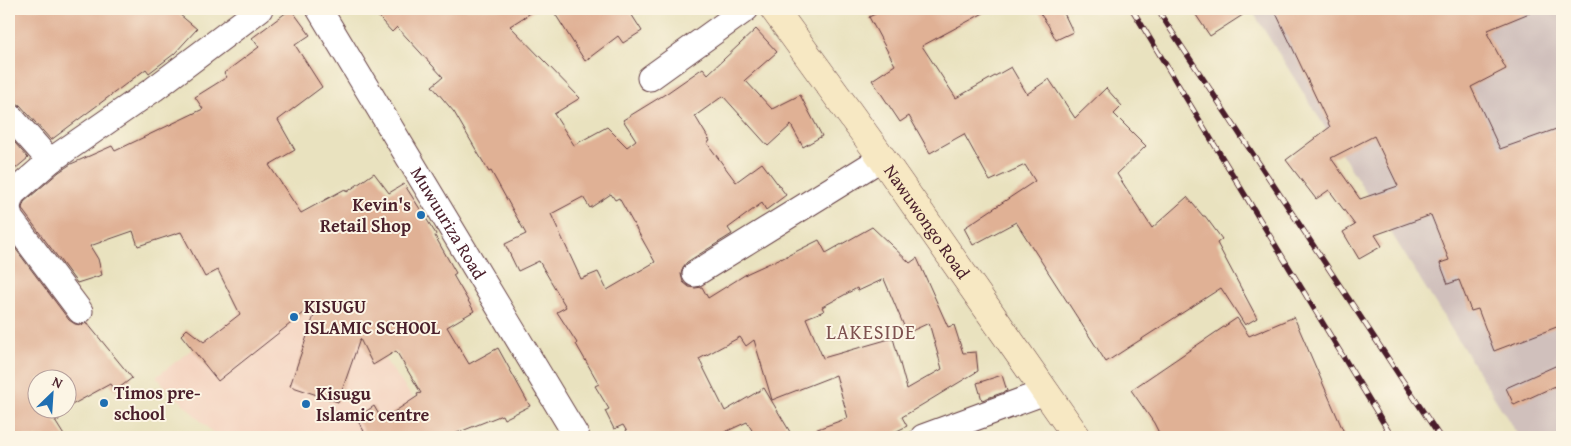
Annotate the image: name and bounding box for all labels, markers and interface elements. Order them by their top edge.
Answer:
street label: Nawuwongo Road [878,159,977,285]
street label: Muwuuriza Road [404,161,493,285]
place label: Kevin's Retail Shop [320,191,411,239]
marker: Kevin's Retail Shop [415,209,427,221]
place label: KISUGU ISLAMIC SCHOOL [304,293,441,341]
marker: KISUGU ISLAMIC SCHOOL [288,311,300,323]
district label: LAKESIDE [826,317,916,346]
north arrow [28,368,78,418]
text: N [49,371,67,394]
place label: Timos pre- school [114,379,201,427]
place label: Kisugu Islamic centre [316,380,429,428]
marker: Timos pre- school [98,397,110,409]
marker: Kisugu Islamic centre [300,398,312,410]

